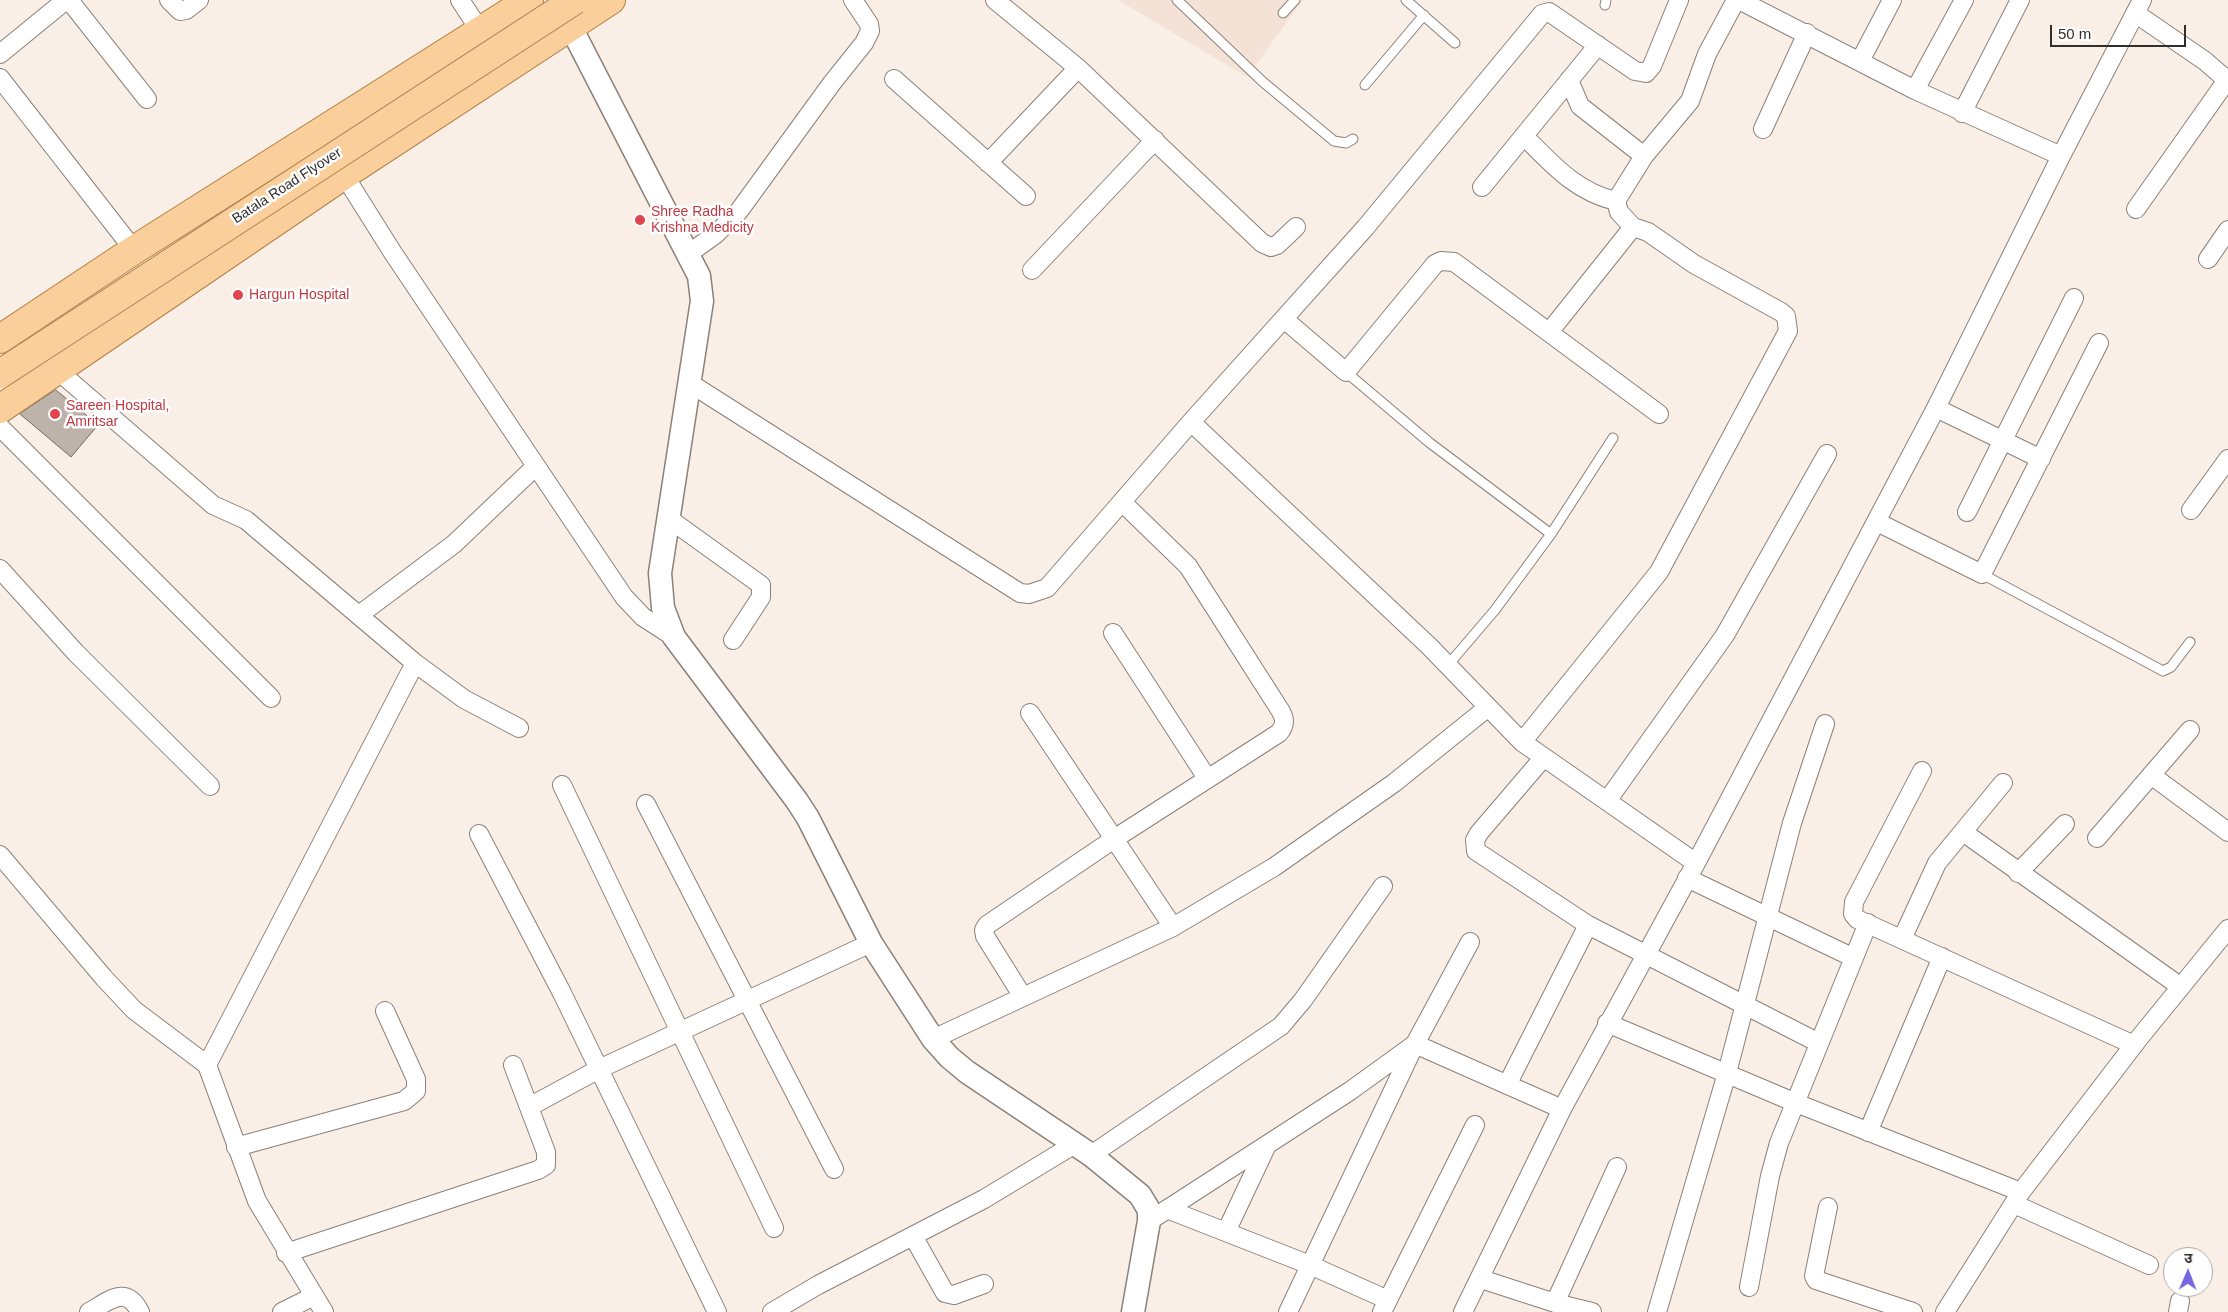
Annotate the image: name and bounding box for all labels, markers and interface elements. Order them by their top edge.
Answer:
scale bar [2053,15,2189,47]
text: 50 m [2058,25,2091,42]
street label: Batala Road Flyover [229,144,345,228]
place label: Shree Radha Krishna Medicity [651,204,754,236]
marker: Shree Radha Krishna Medicity [633,213,647,227]
place label: Hargun Hospital [249,287,349,303]
marker: Hargun Hospital [231,288,245,302]
place label: Sareen Hospital, Amritsar [66,398,170,431]
marker: Sareen Hospital, Amritsar [48,407,62,421]
north arrow [2163,1247,2213,1297]
text: उ [2184,1250,2192,1266]

